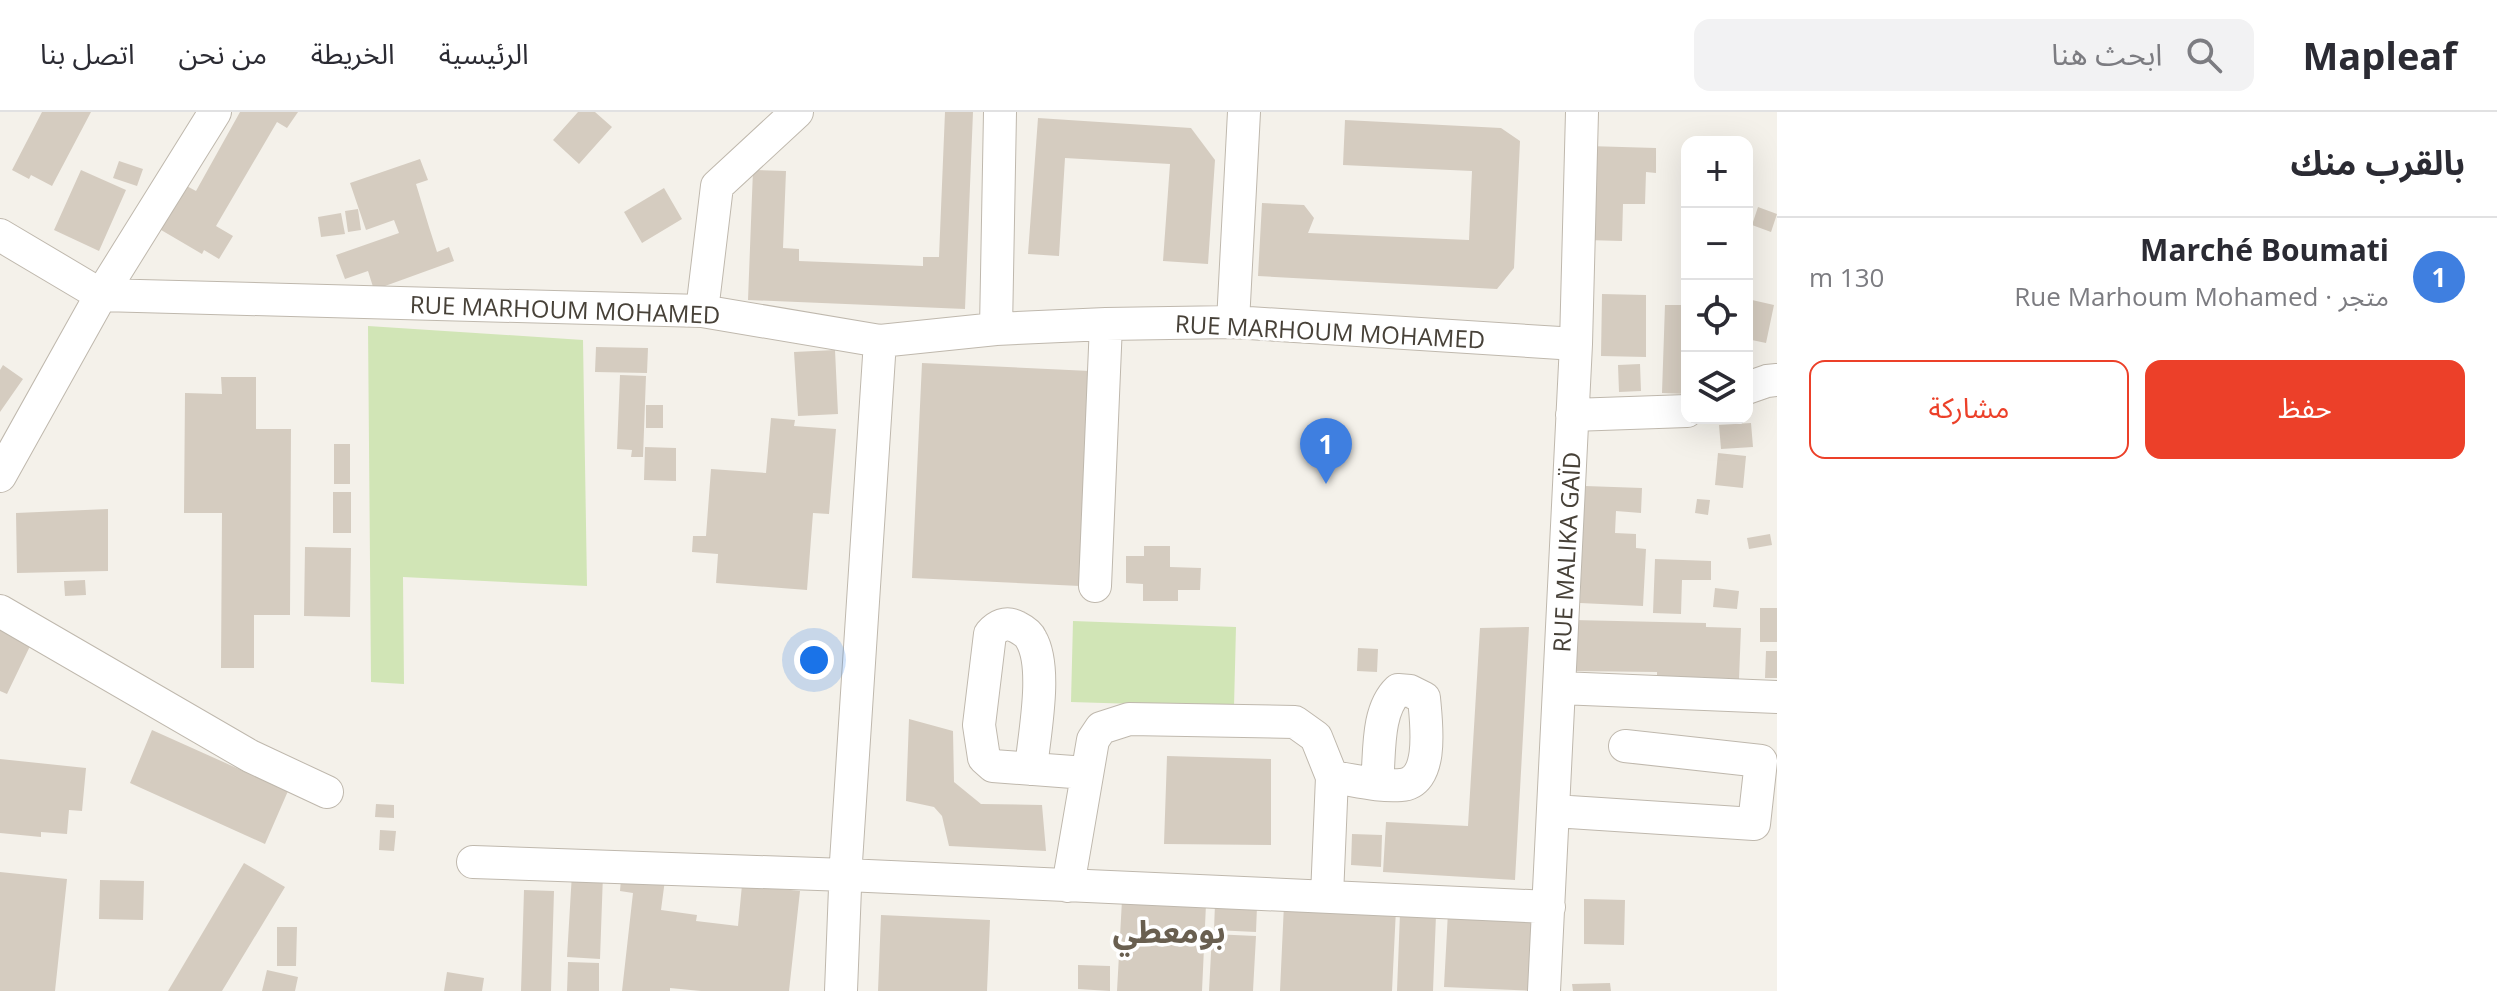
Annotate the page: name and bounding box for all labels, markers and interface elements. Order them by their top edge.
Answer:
search box [1694,19,2254,91]
text: Mapleaf [2302,29,2457,81]
text: ابحث هنا [2051,33,2162,74]
icon: search [2182,33,2226,77]
text: اتصل بنا [40,34,135,72]
text: من نحن [179,34,267,72]
text: الخريطة [311,34,395,72]
text: الرئيسية [439,34,529,72]
map controls [1681,136,1753,424]
button: + [1681,136,1753,208]
text: بالقرب منك [2290,139,2465,185]
button: − [1681,208,1753,280]
text: Marché Boumati [2140,229,2389,270]
text: 130 m [1809,259,1884,295]
text: 1 [2432,259,2446,295]
text: متجر · Rue Marhoum Mohamed [2014,278,2389,314]
button: locate [1681,280,1753,352]
street label: RUE MARHOUM MOHAMED [409,287,721,331]
street label: RUE MARHOUM MOHAMED [1174,306,1486,356]
button: layers [1681,352,1753,424]
button: مشاركة [1809,360,2129,459]
button: حفظ [2145,360,2465,459]
pin: 1 [1300,418,1352,484]
street label: RUE MALIKA GAÏD [1544,451,1588,653]
your location [794,640,834,680]
district label: بومعطي [1112,909,1226,957]

